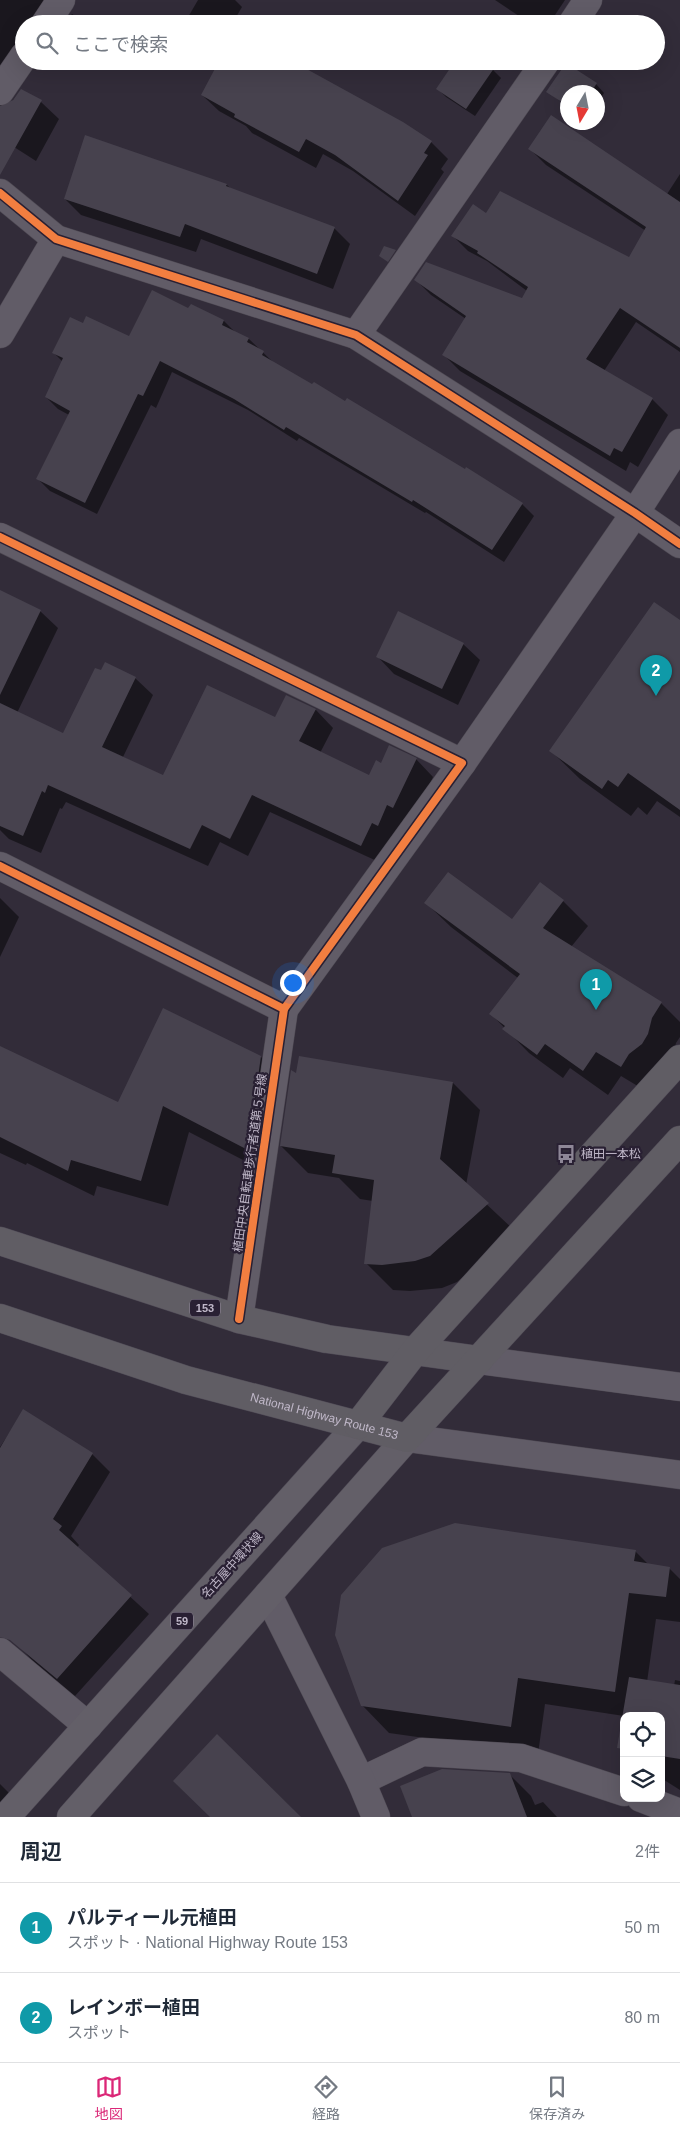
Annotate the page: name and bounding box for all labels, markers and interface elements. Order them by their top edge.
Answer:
search box [15,15,665,70]
icon: search [33,29,61,57]
text: ここで検索 [73,34,168,55]
north arrow [560,85,605,130]
pin: 2 [640,655,672,696]
pin: 1 [580,969,612,1010]
your location [280,970,306,996]
street label: 植田中央自転車歩行者道第５号線 [231,1073,269,1253]
bus stop icon: 植田一本松 [555,1143,577,1165]
place label: 植田一本松 [581,1147,641,1161]
road number: 153 [190,1300,220,1316]
street label: National Highway Route 153 [249,1390,400,1442]
street label: 名古屋中環状線 [199,1529,265,1601]
road number: 59 [171,1612,193,1630]
map controls [620,1712,665,1802]
button: locate [620,1712,665,1757]
button: layers [620,1757,665,1802]
text: 周辺 [20,1840,62,1863]
text: 2件 [635,1843,660,1860]
text: パルティール元植田 [67,1907,237,1928]
text: 1 [32,1919,40,1936]
text: 50 m [624,1919,660,1936]
text: スポット · National Highway Route 153 [67,1934,348,1951]
text: レインボー植田 [67,1997,200,2018]
text: 2 [32,2009,40,2026]
text: 80 m [624,2009,660,2026]
text: スポット [67,2024,131,2041]
tab: 地図 [95,2073,123,2123]
tab: 経路 [312,2073,340,2123]
tab: 保存済み [529,2073,585,2123]

